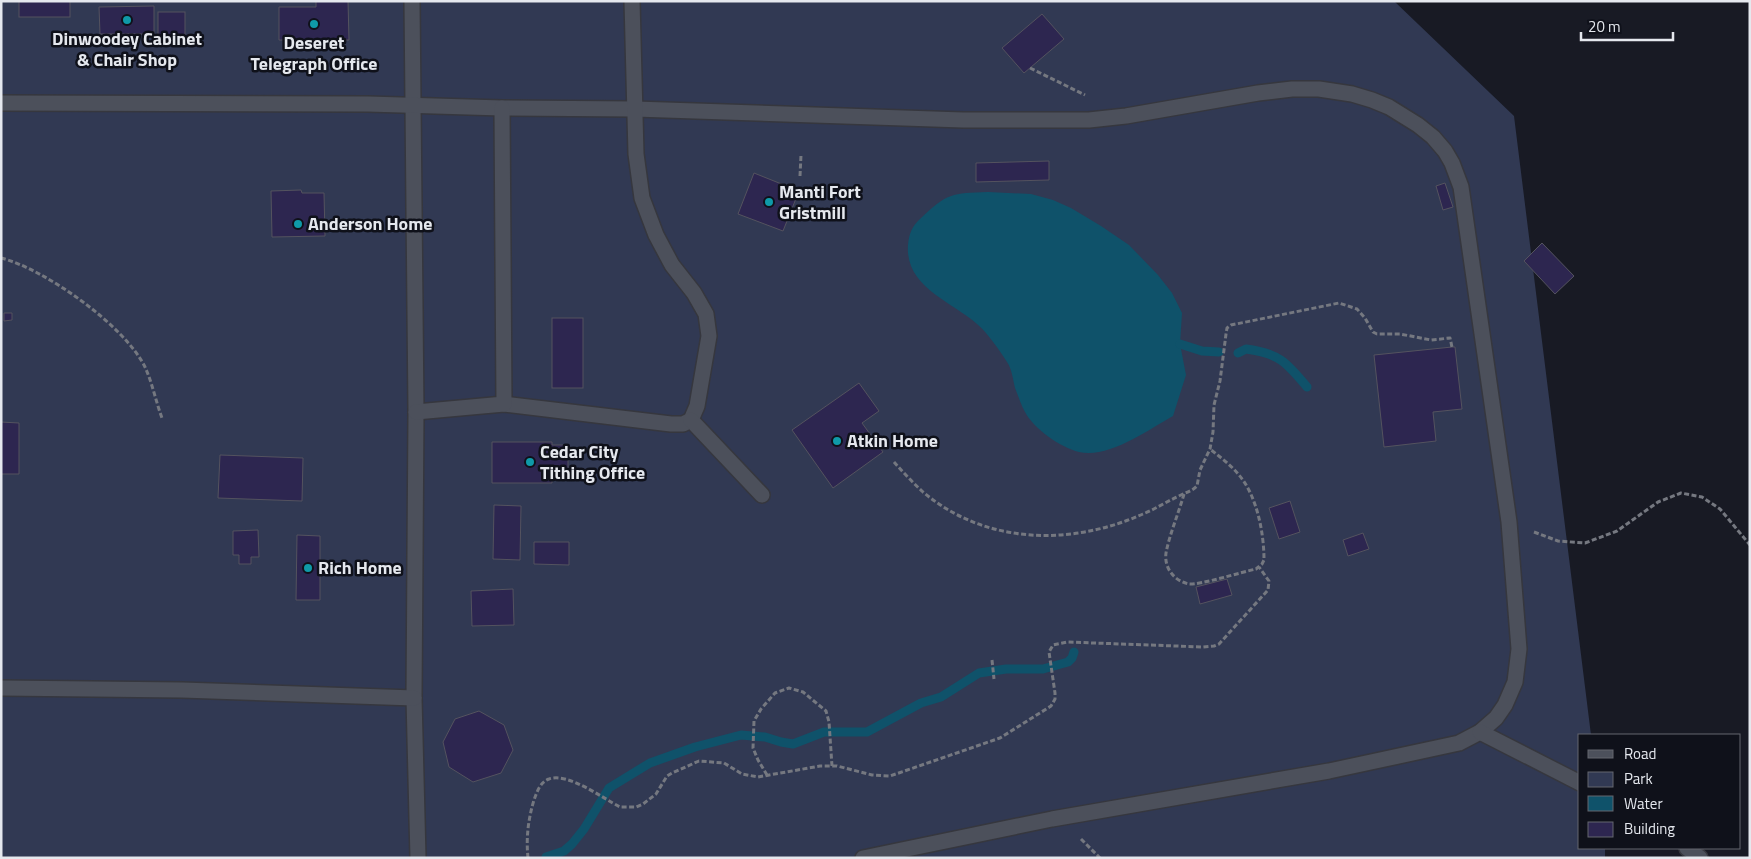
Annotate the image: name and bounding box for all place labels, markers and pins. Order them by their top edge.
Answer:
marker: Dinwoodey Cabinet & Chair Shop [121,14,133,26]
marker: Deseret Telegraph Office [308,18,320,30]
place label: Dinwoodey Cabinet & Chair Shop [52,25,202,73]
place label: Deseret Telegraph Office [250,29,378,77]
place label: Manti Fort Gristmill [779,178,861,226]
marker: Manti Fort Gristmill [763,196,775,208]
place label: Anderson Home [308,210,432,237]
marker: Anderson Home [292,218,304,230]
place label: Atkin Home [847,427,938,454]
marker: Atkin Home [831,435,843,447]
place label: Cedar City Tithing Office [540,438,645,486]
marker: Cedar City Tithing Office [524,456,536,468]
place label: Rich Home [318,554,402,581]
marker: Rich Home [302,562,314,574]

